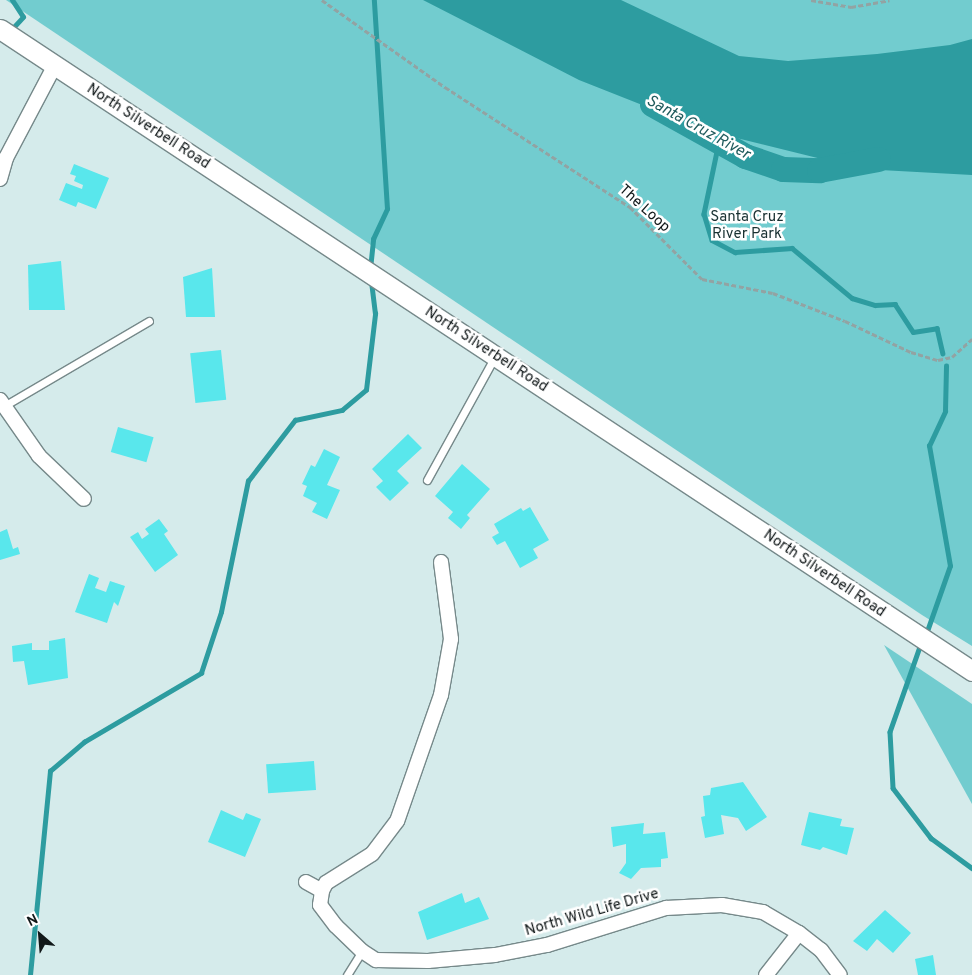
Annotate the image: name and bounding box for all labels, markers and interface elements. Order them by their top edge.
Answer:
street label: North Silverbell Road [83,80,213,174]
water label: Santa Cruz River [643,92,753,164]
street label: The Loop [615,181,673,237]
park label: Santa Cruz River Park [710,208,784,243]
street label: North Silverbell Road [421,303,551,397]
street label: North Silverbell Road [759,526,889,622]
street label: North Wild Life Drive [523,885,661,941]
north arrow [15,910,65,960]
text: N [25,911,41,931]

